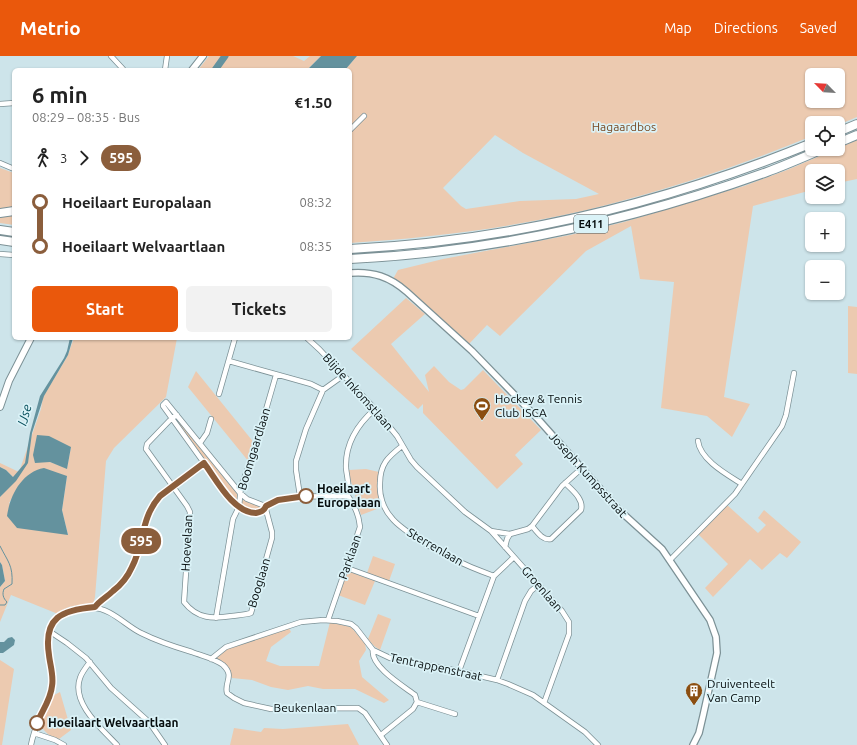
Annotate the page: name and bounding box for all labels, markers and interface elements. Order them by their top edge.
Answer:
text: Metrio [20,17,81,39]
text: Map [664,20,692,36]
text: Directions [714,20,778,36]
text: Saved [800,20,837,36]
north arrow [805,68,845,108]
map controls [805,68,845,300]
text: 6 min [32,82,88,107]
text: €1.50 [294,94,332,111]
text: 08:29 – 08:35 · Bus [32,110,140,124]
button: locate [805,116,845,156]
park label: Hagaardbos [592,120,656,133]
icon: walk [32,147,54,169]
icon: forward [73,147,95,169]
text: 595 [109,150,133,166]
text: 3 [60,151,67,165]
button: layers [805,164,845,204]
text: Hoeilaart Europalaan [62,194,212,211]
text: 08:32 [299,195,332,209]
button: + [805,212,845,252]
road number: E411 [574,215,608,233]
text: Hoeilaart Welvaartlaan [62,238,225,255]
text: 08:35 [299,239,332,253]
button: − [805,260,845,300]
button: Start [32,286,178,332]
button: Tickets [186,286,332,332]
street label: Blijde Inkomstlaan [321,351,396,433]
place label: Hockey & Tennis Club ISCA [495,392,582,419]
sports icon: Hockey & Tennis Club ISCA [472,396,492,421]
water label: IJse [14,402,34,427]
street label: Boomgaardlaan [235,406,272,491]
street label: Joseph Kumpsstraat [547,430,630,520]
place label: Hoeilaart Europalaan [317,482,381,509]
marker: Hoeilaart Europalaan [298,488,314,504]
street label: Hoevelaan [179,514,194,572]
street label: Sterrenlaan [405,525,466,568]
line badge: 595 [118,528,164,554]
text: 595 [129,533,153,549]
street label: Parklaan [336,533,363,581]
street label: Booglaan [245,557,272,609]
street label: Groenlaan [519,564,565,614]
street label: Tentrappenstraat [389,650,484,683]
place label: Druiventeelt Van Camp [707,677,775,704]
building icon: Druiventeelt Van Camp [684,681,704,706]
street label: Beukenlaan [274,701,336,714]
marker: Hoeilaart Welvaartlaan [29,715,45,731]
place label: Hoeilaart Welvaartlaan [48,716,179,729]

